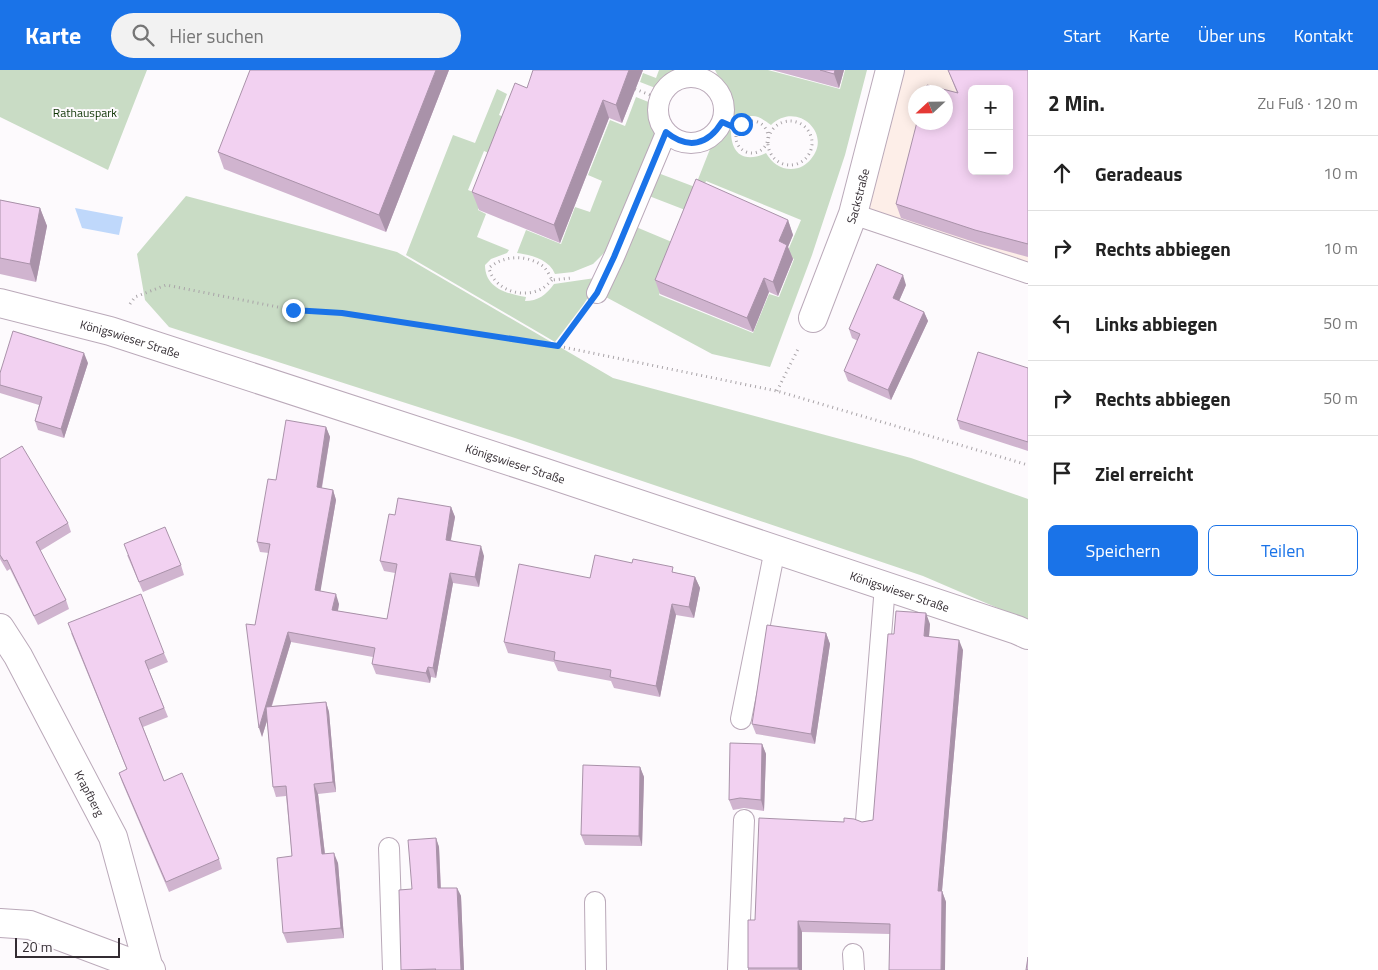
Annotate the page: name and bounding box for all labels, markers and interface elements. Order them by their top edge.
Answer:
search box [111,13,461,58]
text: Karte [25,17,81,53]
icon: search [129,21,157,49]
text: Hier suchen [169,21,264,50]
text: Start [1063,22,1101,49]
text: Karte [1129,22,1170,49]
text: Über uns [1198,22,1266,49]
text: Kontakt [1294,22,1353,49]
north arrow [908,85,953,130]
map controls [968,85,1013,175]
button: + [968,85,1013,130]
text: 2 Min. [1048,87,1105,119]
text: Zu Fuß · 120 m [1257,91,1358,115]
park label: Rathauspark [53,103,117,122]
route start [730,113,753,136]
button: − [968,130,1013,175]
icon: ahead [1048,159,1076,187]
text: Geradeaus [1095,159,1182,188]
text: 10 m [1323,161,1358,185]
street label: Sackstraße [841,166,874,226]
icon: right [1048,234,1076,262]
text: Rechts abbiegen [1095,234,1231,263]
text: 10 m [1323,236,1358,260]
route end [282,299,305,322]
icon: left [1048,309,1076,337]
text: Links abbiegen [1095,309,1218,338]
text: 50 m [1323,311,1358,335]
street label: Königswieser Straße [78,314,183,363]
icon: right [1048,384,1076,412]
text: Rechts abbiegen [1095,384,1231,413]
text: 50 m [1323,386,1358,410]
street label: Königswieser Straße [463,438,568,488]
icon: arrive [1048,459,1076,487]
text: Ziel erreicht [1095,459,1193,488]
button: Speichern [1048,525,1198,576]
button: Teilen [1208,525,1358,576]
street label: Königswieser Straße [848,566,952,616]
street label: Krapfberg [70,766,110,820]
scale bar [15,935,120,958]
text: 20 m [22,936,52,957]

